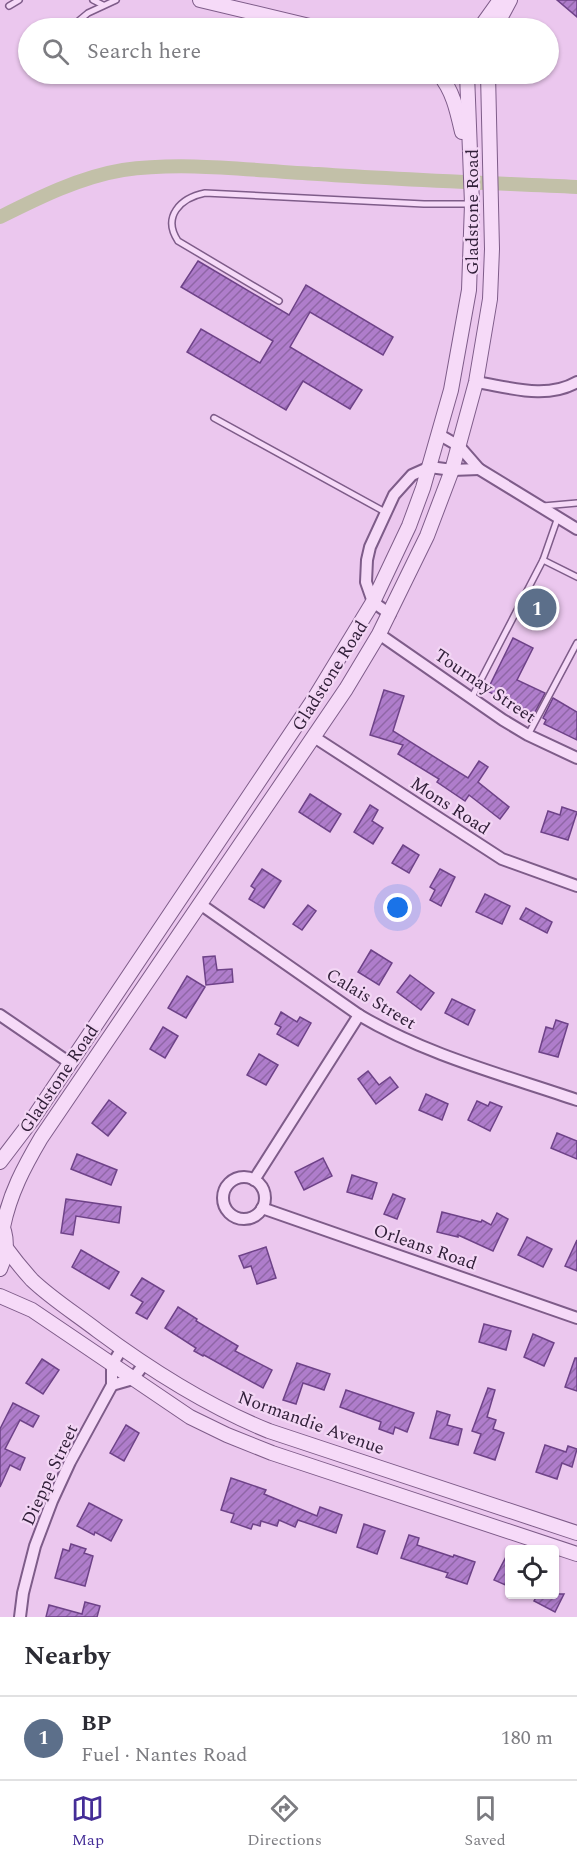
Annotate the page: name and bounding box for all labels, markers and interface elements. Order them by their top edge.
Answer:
search box [18,18,559,84]
icon: search [39,35,72,68]
text: Search here [87,35,201,68]
street label: Gladstone Road [459,149,486,275]
pin: 1 [518,586,556,630]
street label: Gladstone Road [285,615,375,737]
street label: Tournay Street [429,642,541,730]
street label: Mons Road [405,770,495,842]
your location [383,893,412,922]
street label: Calais Street [321,961,421,1037]
street label: Gladstone Road [13,1019,105,1139]
street label: Orleans Road [370,1217,480,1277]
street label: Normandie Avenue [234,1384,388,1462]
street label: Dieppe Street [15,1420,85,1530]
map controls [505,1545,559,1599]
button: locate [505,1545,559,1599]
text: Nearby [24,1636,110,1676]
text: BP [81,1707,112,1740]
text: 1 [38,1723,49,1753]
text: 180 m [501,1723,553,1753]
text: Fuel · Nantes Road [81,1740,248,1770]
tab: Map [71,1792,104,1852]
tab: Directions [247,1792,322,1852]
tab: Saved [465,1792,506,1852]

